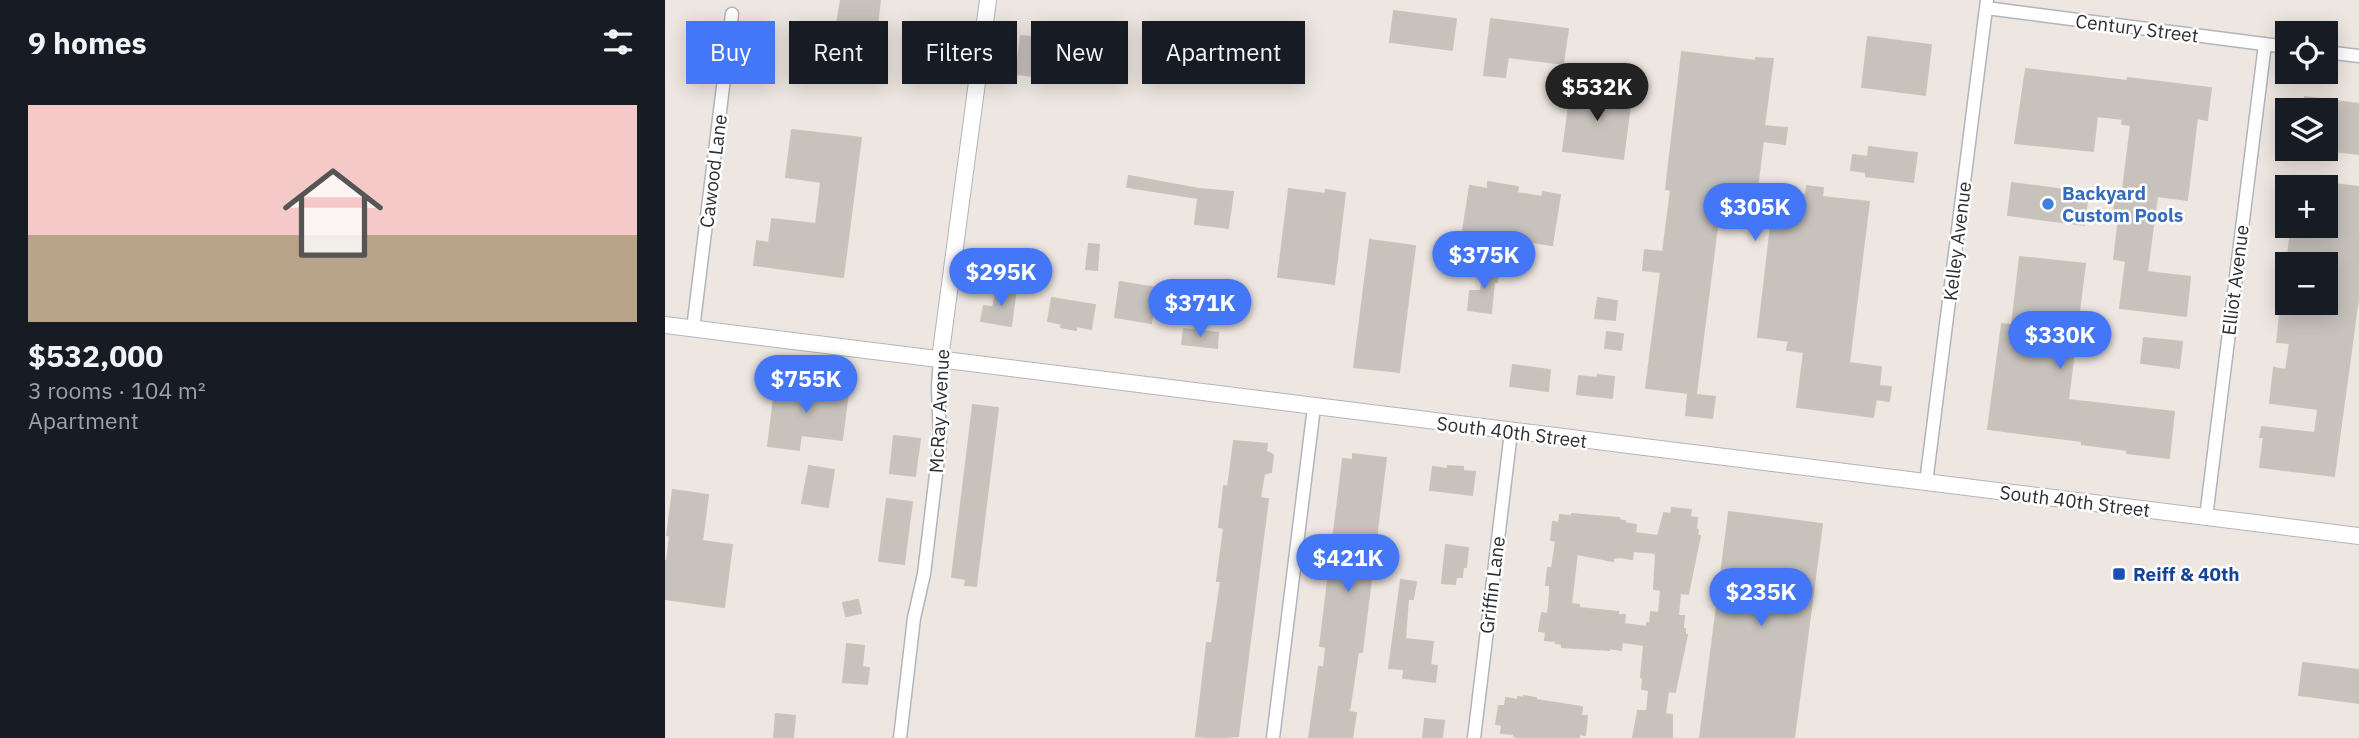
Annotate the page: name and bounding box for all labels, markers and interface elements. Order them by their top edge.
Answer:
street label: Century Street [2074,9,2200,47]
chip: Buy [686,21,775,84]
chip: Rent [789,21,888,84]
chip: Filters [902,21,1017,84]
chip: New [1031,21,1128,84]
chip: Apartment [1142,21,1305,84]
map controls [2275,21,2338,315]
button: locate [2275,21,2338,84]
text: 9 homes [28,23,147,62]
icon: filters [599,23,637,61]
pin: $532K [1548,64,1646,123]
text: $532K [1561,71,1633,101]
button: layers [2275,98,2338,161]
street label: Cawood Lane [694,113,732,229]
icon: home [270,150,396,276]
button: + [2275,175,2338,238]
street label: Kelley Avenue [1938,180,1976,302]
place label: Backyard Custom Pools [2062,181,2183,227]
pin: $305K [1706,184,1804,243]
text: $305K [1719,191,1791,221]
marker: Backyard Custom Pools [2040,196,2056,212]
street label: Elliot Avenue [2216,223,2254,337]
pin: $375K [1435,232,1533,291]
text: $375K [1448,239,1520,269]
pin: $295K [952,248,1050,308]
button: − [2275,252,2338,315]
text: $295K [965,256,1037,286]
pin: $371K [1151,280,1249,339]
text: $371K [1164,287,1236,317]
pin: $330K [2011,312,2109,371]
text: $330K [2024,319,2096,349]
text: $532,000 [28,336,163,375]
street label: McRay Avenue [924,348,954,474]
pin: $755K [757,356,855,415]
text: $755K [770,363,842,393]
text: 3 rooms · 104 m² [28,375,206,405]
text: Apartment [28,405,139,435]
street label: South 40th Street [1435,411,1589,453]
street label: South 40th Street [1998,480,2152,522]
pin: $421K [1299,534,1397,594]
street label: Griffin Lane [1474,535,1510,635]
text: $421K [1312,542,1384,572]
place label: Reiff & 40th [2133,562,2240,586]
marker: Reiff & 40th [2111,566,2127,582]
pin: $235K [1712,568,1810,628]
text: $235K [1725,576,1797,606]

